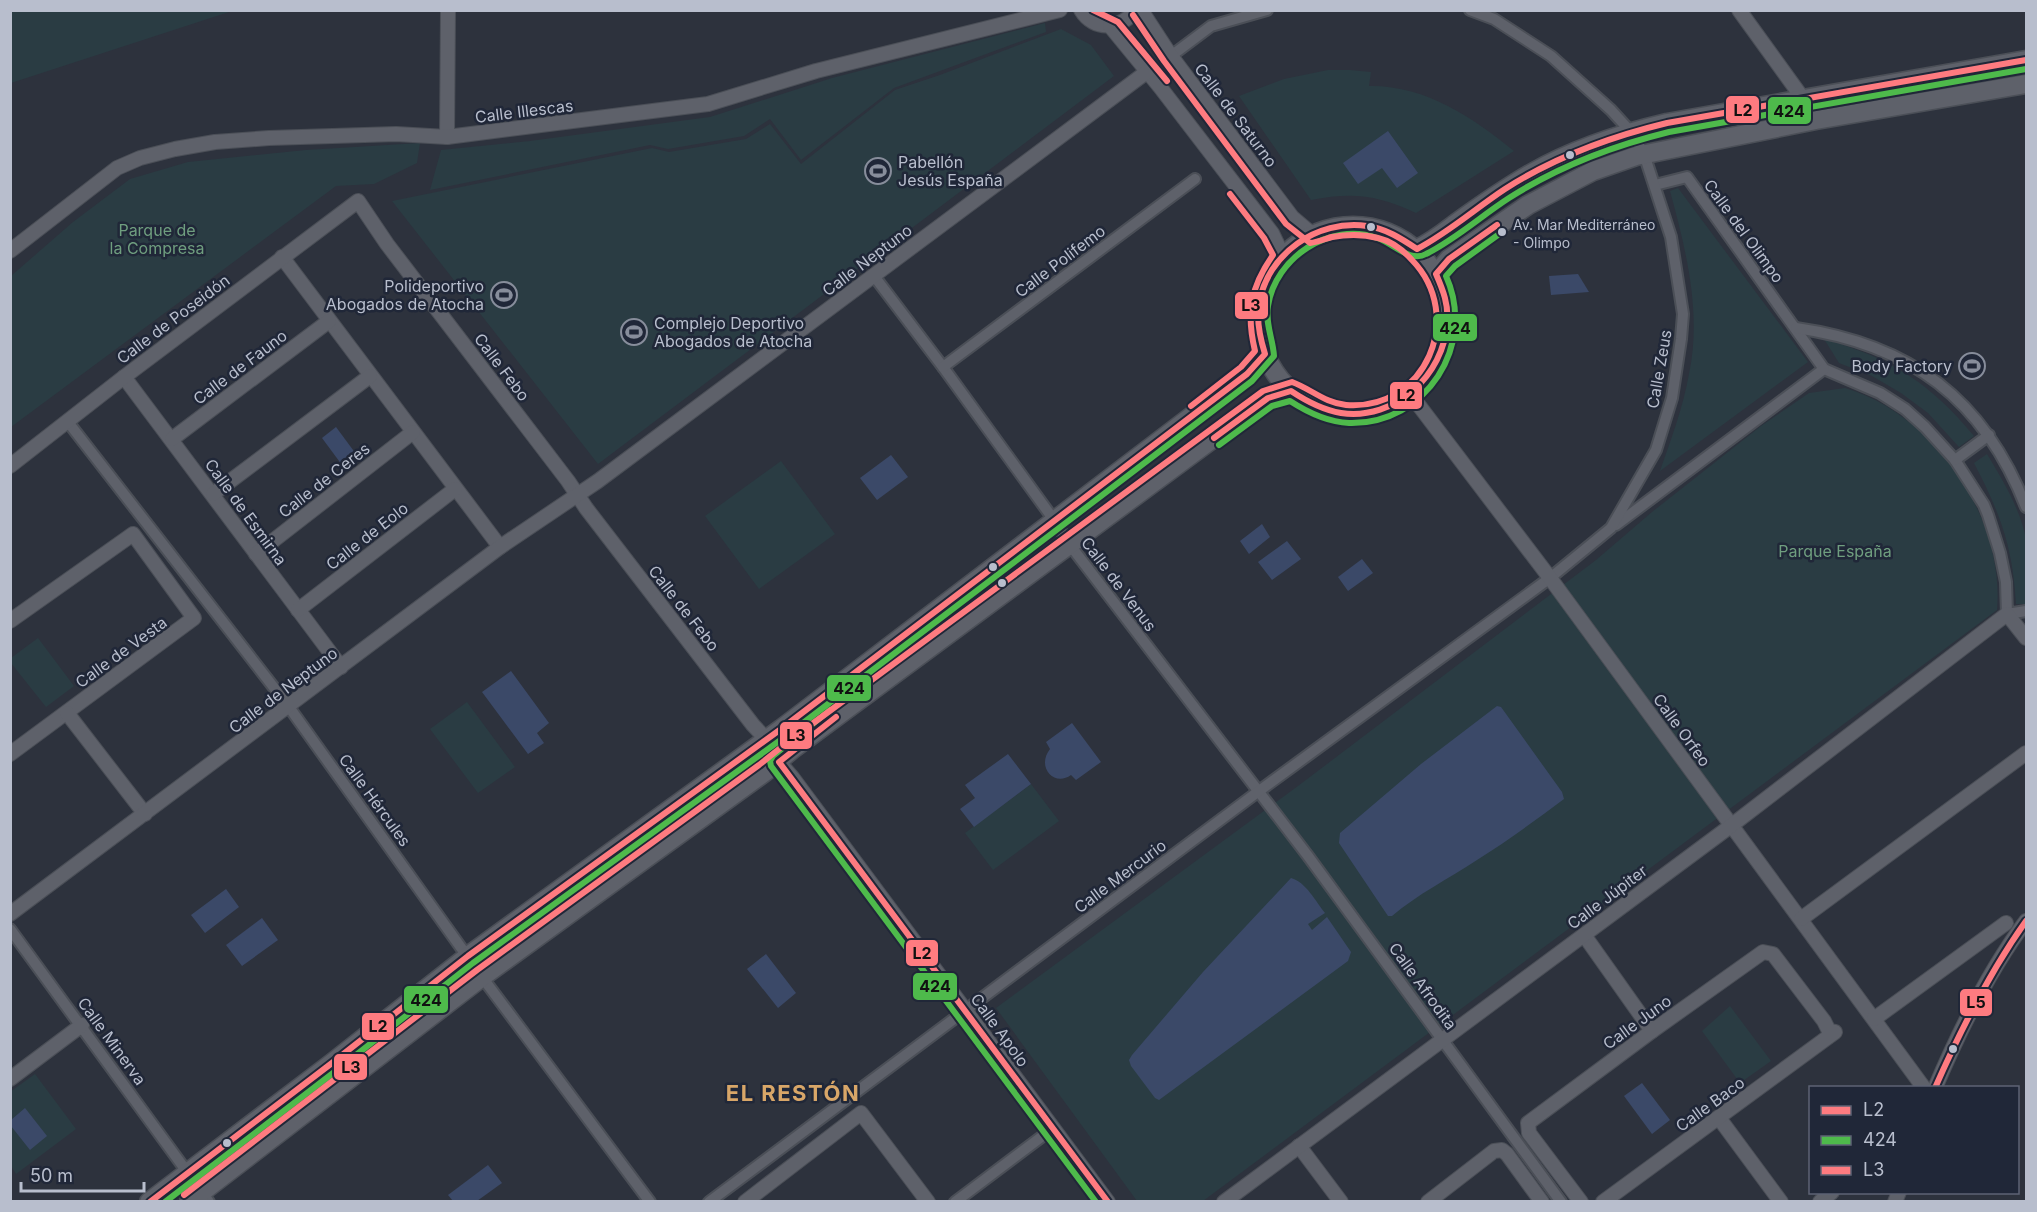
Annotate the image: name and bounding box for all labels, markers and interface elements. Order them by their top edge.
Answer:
street label: Calle de Saturno [1190,59,1282,171]
street label: Calle Illescas [474,95,574,127]
line badge: L2 [1725,95,1760,124]
line badge: 424 [1767,96,1812,125]
text: L2 [1733,100,1753,120]
text: 424 [1773,101,1805,121]
unlabelled marker [1564,149,1576,161]
place label: Pabellón Jesús España [898,152,1003,190]
sports icon: Pabellón Jesús España [863,156,893,186]
street label: Calle del Olimpo [1700,175,1788,287]
place label: Av. Mar Mediterráneo - Olimpo [1513,216,1655,251]
park label: Parque de la Compresa [110,220,204,258]
street label: Calle Neptuno [818,220,916,300]
street label: Calle Polifemo [1011,220,1109,302]
unlabelled marker [1365,221,1377,233]
marker: Av. Mar Mediterráneo - Olimpo [1496,226,1508,238]
street label: Calle de Poseidón [113,270,233,368]
place label: Polideportivo Abogados de Atocha [326,276,484,314]
sports icon: Polideportivo Abogados de Atocha [489,280,519,310]
line badge: L3 [1234,291,1269,320]
text: L3 [1241,295,1261,315]
place label: Complejo Deportivo Abogados de Atocha [654,313,812,351]
line badge: 424 [1432,313,1478,342]
sports icon: Complejo Deportivo Abogados de Atocha [619,317,649,347]
text: 424 [1439,318,1471,338]
street label: Calle de Fauno [189,325,291,409]
street label: Calle Zeus [1642,328,1676,410]
street label: Calle Febo [470,329,534,405]
sports icon: Body Factory [1957,351,1987,381]
place label: Body Factory [1851,356,1952,376]
line badge: L2 [1389,381,1423,410]
text: L2 [1396,385,1416,405]
street label: Calle de Ceres [274,438,374,522]
street label: Calle de Esmirna [201,455,291,569]
street label: Calle de Eolo [322,498,412,574]
street label: Calle de Venus [1077,533,1161,635]
park label: Parque España [1778,541,1892,561]
street label: Calle de Febo [644,561,724,655]
unlabelled marker [987,561,999,573]
unlabelled marker [996,577,1008,589]
street label: Calle de Vesta [71,612,171,692]
street label: Calle de Neptuno [225,643,341,737]
line badge: 424 [826,674,872,702]
text: 424 [833,678,865,698]
street label: Calle Orfeo [1649,690,1715,770]
line badge: L3 [779,721,813,750]
text: L3 [786,725,806,745]
street label: Calle Hércules [335,750,415,850]
street label: Calle Mercurio [1070,835,1170,917]
street label: Calle Júpiter [1563,860,1651,934]
line badge: L2 [905,939,939,967]
street label: Calle Afrodita [1385,939,1461,1033]
text: L2 [912,943,932,963]
line badge: 424 [912,972,958,1001]
text: 424 [919,976,951,996]
line badge: 424 [403,985,449,1014]
line badge: L5 [1959,988,1993,1017]
street label: Calle Apolo [967,989,1033,1071]
text: 424 [410,990,442,1010]
street label: Calle Juno [1599,990,1675,1054]
text: L5 [1966,992,1986,1012]
street label: Calle Minerva [73,993,151,1089]
line badge: L2 [361,1012,395,1041]
text: L2 [368,1016,388,1036]
unlabelled marker [1947,1043,1959,1055]
line badge: L3 [333,1053,368,1081]
text: L3 [341,1057,361,1077]
street label: Calle Baco [1672,1072,1748,1136]
district label: EL RESTÓN [726,1080,860,1106]
legend [1809,1086,2019,1194]
text: L2 [1863,1099,1884,1120]
text: 424 [1863,1129,1897,1150]
unlabelled marker [221,1137,233,1149]
scale bar [21,1155,144,1193]
text: L3 [1863,1159,1884,1180]
text: 50 m [30,1165,73,1186]

